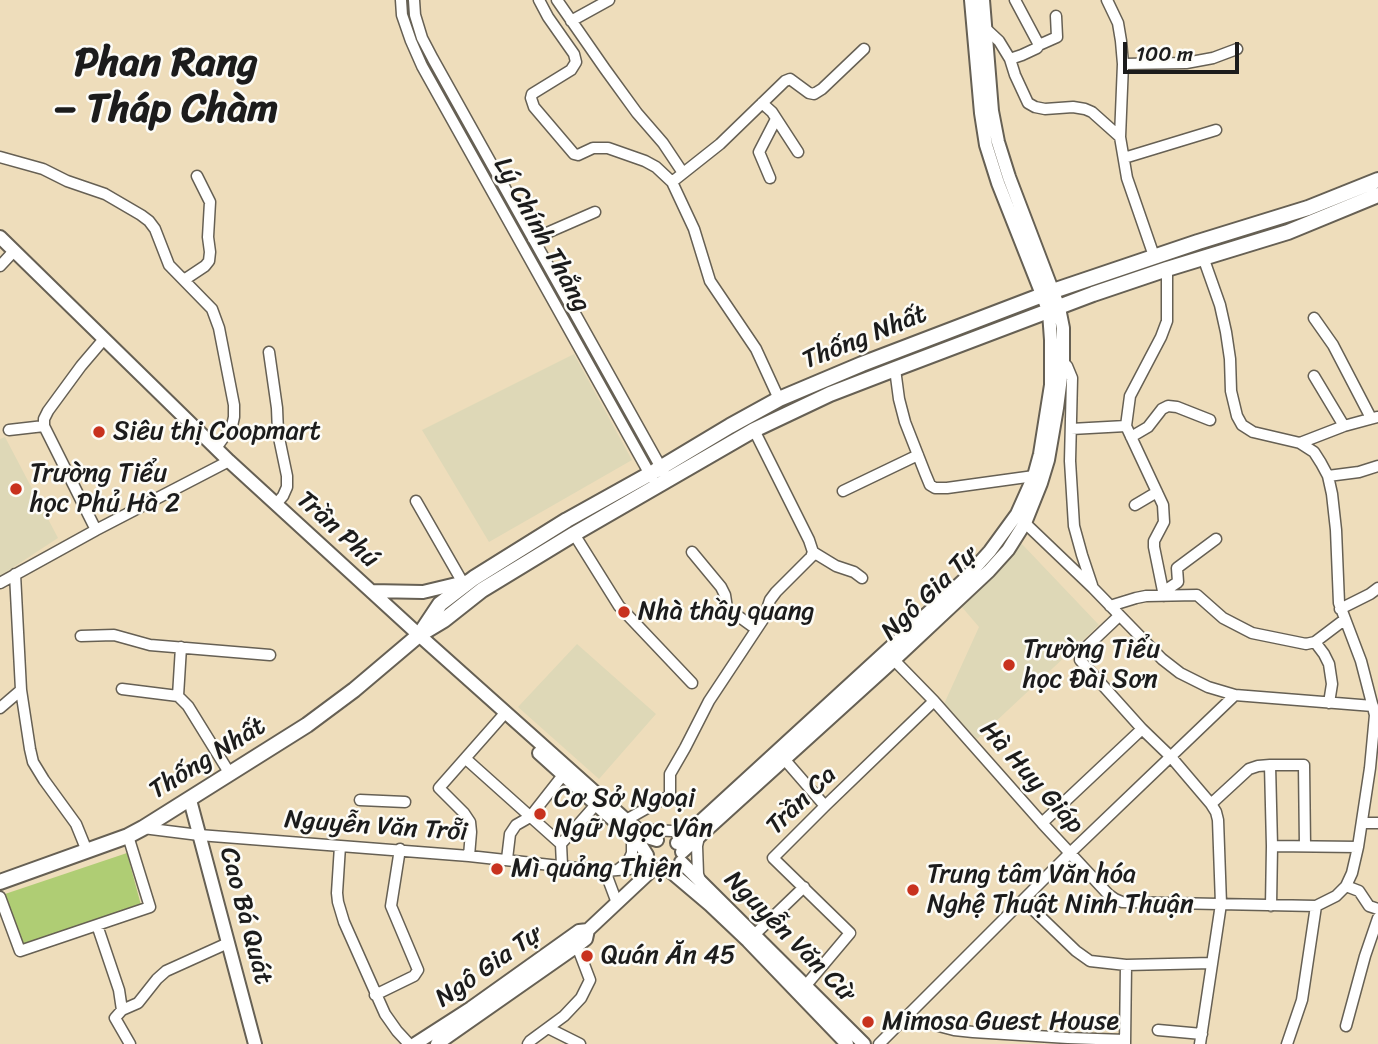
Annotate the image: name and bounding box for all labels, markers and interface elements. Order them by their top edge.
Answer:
scale bar [1126,28,1242,72]
text: 100 m [1136,35,1193,73]
district label: Phan Rang – Tháp Chàm [54,41,278,135]
street label: Lý Chính Thắng [486,152,596,318]
street label: Thống Nhất [798,299,932,377]
place label: Siêu thị Coopmart [113,416,321,448]
marker: Siêu thị Coopmart [91,424,107,440]
place label: Trường Tiểu học Phủ Hà 2 [30,458,180,520]
marker: Trường Tiểu học Phủ Hà 2 [8,481,24,497]
street label: Trần Phú [289,485,385,575]
street label: Ngô Gia Tự [875,540,985,648]
place label: Nhà thầy quang [638,596,815,628]
marker: Nhà thầy quang [616,604,632,620]
place label: Trường Tiểu học Đài Sơn [1023,634,1160,696]
marker: Trường Tiểu học Đài Sơn [1001,657,1017,673]
street label: Thống Nhất [144,711,272,807]
street label: Hà Huy Giáp [972,715,1090,841]
street label: Trần Ca [760,760,844,842]
place label: Cơ Sở Ngoại Ngữ Ngọc Vân [554,783,713,844]
street label: Nguyễn Văn Trỗi [283,805,469,849]
marker: Cơ Sở Ngoại Ngữ Ngọc Vân [532,806,548,822]
street label: Cao Bá Quát [212,844,278,988]
place label: Mì quảng Thiện [511,853,682,885]
place label: Trung tâm Văn hóa Nghệ Thuật Ninh Thuận [927,859,1194,920]
marker: Mì quảng Thiện [489,861,505,877]
street label: Nguyễn Văn Cừ [717,865,861,1009]
marker: Trung tâm Văn hóa Nghệ Thuật Ninh Thuận [905,882,921,898]
street label: Ngô Gia Tự [430,919,548,1015]
place label: Quán Ăn 45 [601,940,736,972]
marker: Quán Ăn 45 [579,948,595,964]
place label: Mimosa Guest House [882,1006,1119,1038]
marker: Mimosa Guest House [860,1014,876,1030]

